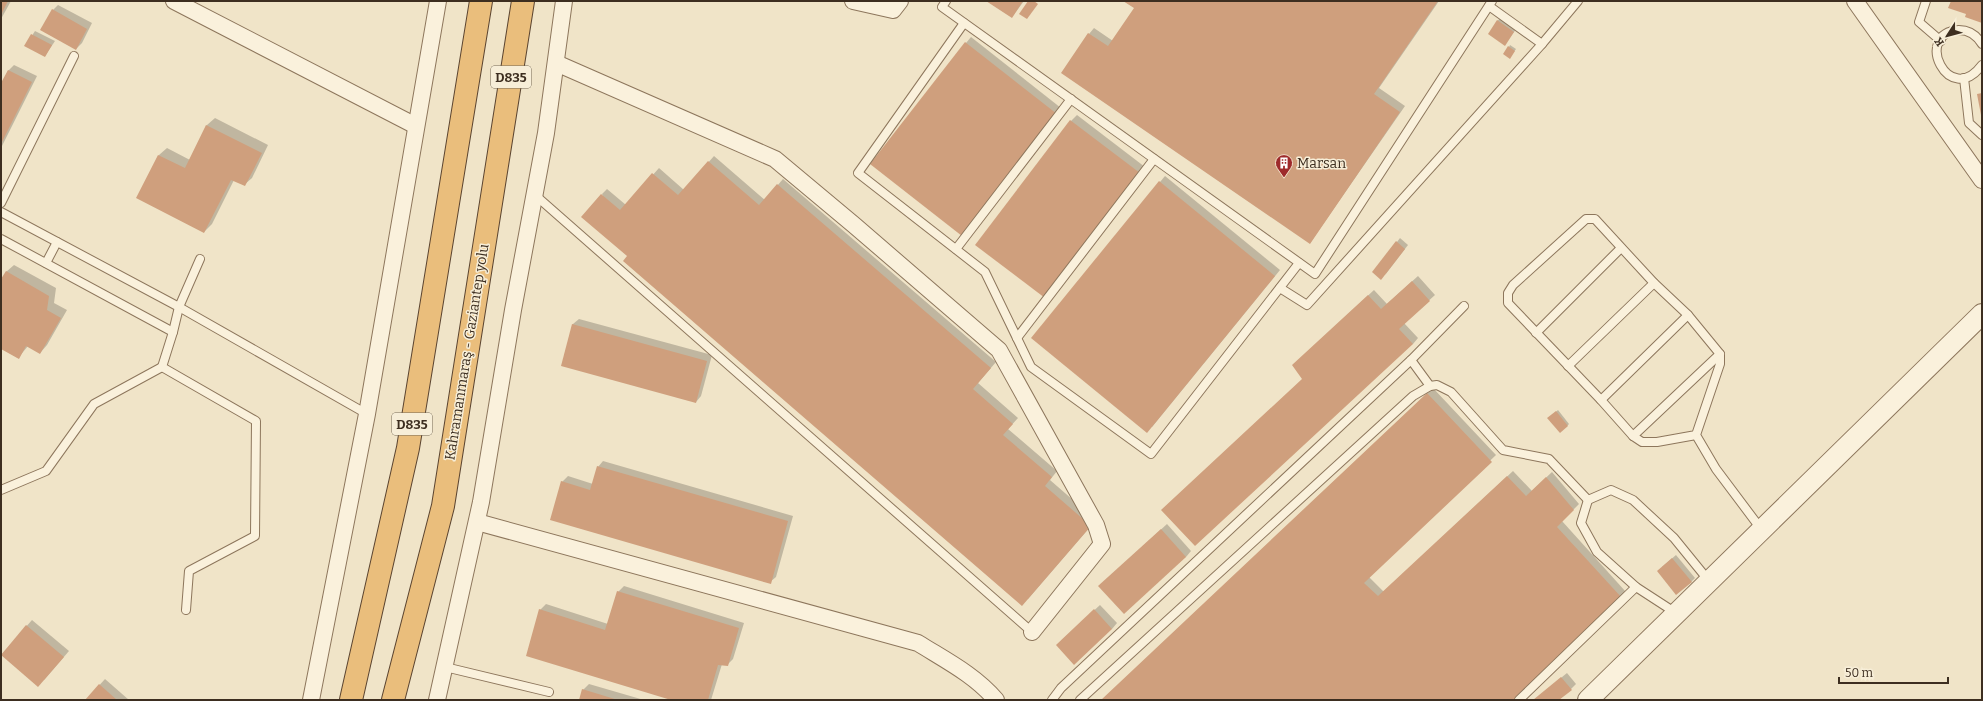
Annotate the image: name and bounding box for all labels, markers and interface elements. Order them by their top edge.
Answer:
north arrow [1927,16,1967,56]
text: K [1932,34,1947,49]
road number: D835 [491,66,531,88]
building icon: Marsan [1274,153,1294,178]
place label: Marsan [1297,155,1346,172]
street label: Kahramanmaraş - Gaziantep yolu [441,242,493,461]
road number: D835 [392,413,432,435]
scale bar [1839,659,1948,685]
text: 50 m [1845,666,1874,680]

